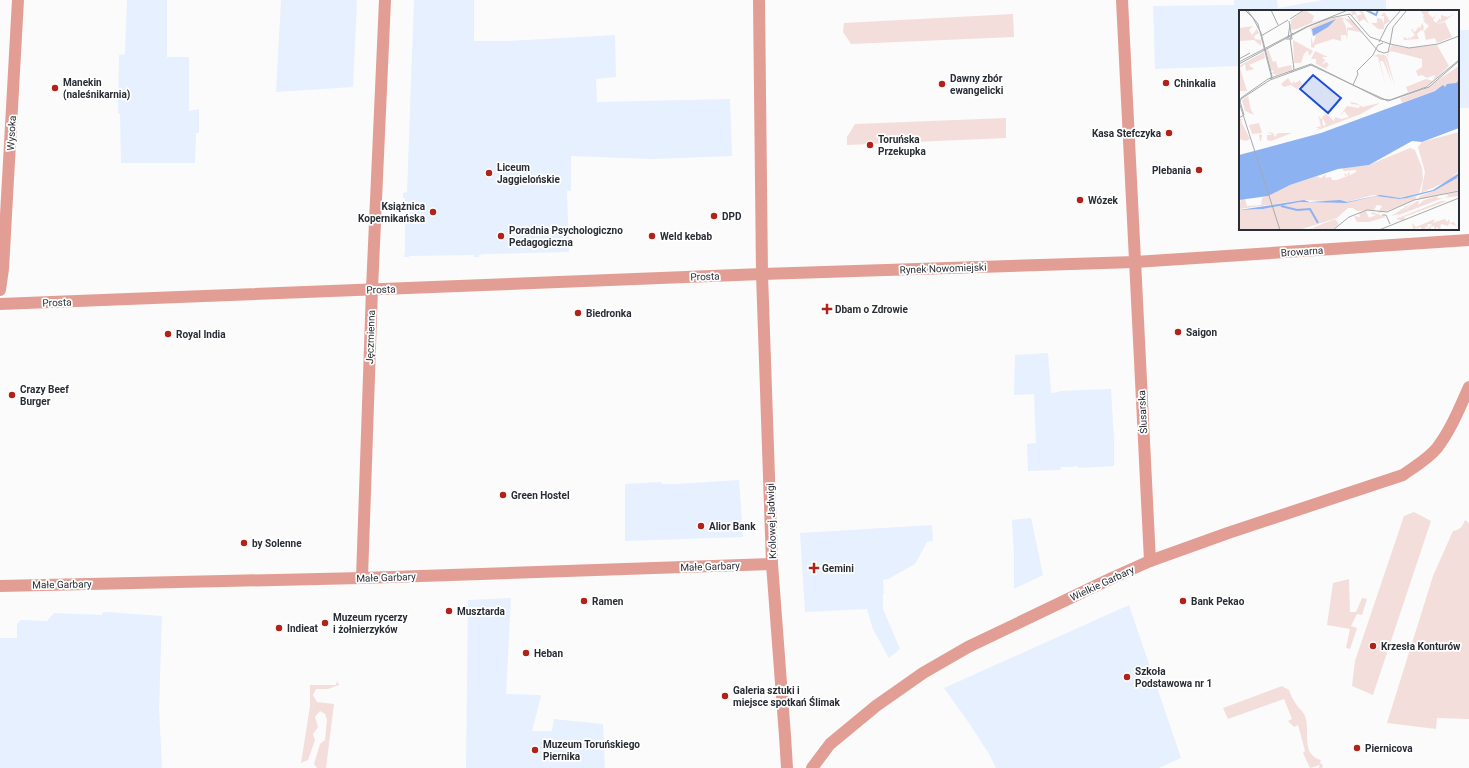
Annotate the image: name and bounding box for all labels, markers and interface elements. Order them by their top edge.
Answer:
inset map [1239,10,1459,230]
place label: Dawny zbór ewangelicki [950,73,1004,96]
place label: Manekin (naleśnikarnia) [63,77,130,101]
marker: Chinkalia [1161,78,1171,88]
place label: Chinkalia [1174,78,1216,89]
marker: Dawny zbór ewangelicki [937,79,947,89]
marker: Manekin (naleśnikarnia) [50,83,60,93]
street label: Wysoka [5,115,18,151]
place label: Kasa Stefczyka [1092,128,1162,139]
marker: Kasa Stefczyka [1164,128,1174,138]
place label: Toruńska Przekupka [878,134,926,157]
marker: Toruńska Przekupka [865,140,875,150]
place label: Liceum Jaggielońskie [497,162,560,185]
place label: Plebania [1152,165,1192,176]
marker: Plebania [1194,165,1204,175]
marker: Liceum Jaggielońskie [484,168,494,178]
marker: Wózek [1075,195,1085,205]
place label: Wózek [1088,195,1119,206]
place label: Książnica Kopernikańska [358,201,426,224]
marker: Książnica Kopernikańska [428,207,438,217]
marker: DPD [709,211,719,221]
place label: DPD [722,211,742,222]
place label: Poradnia Psychologiczno Pedagogiczna [509,225,623,248]
marker: Poradnia Psychologiczno Pedagogiczna [496,231,506,241]
marker: Weld kebab [647,231,657,241]
place label: Weld kebab [660,231,712,242]
street label: Browarna [1280,245,1324,258]
street label: Rynek Nowomiejski [899,261,987,276]
street label: Prosta [690,270,720,283]
street label: Prosta [366,283,396,296]
street label: Prosta [42,296,72,309]
marker: Dbam o Zdrowie [822,304,832,314]
place label: Dbam o Zdrowie [835,304,908,315]
marker: Biedronka [573,308,583,318]
place label: Biedronka [586,308,632,319]
street label: Jęczmienna [364,310,377,364]
marker: Saigon [1173,327,1183,337]
place label: Saigon [1186,327,1218,338]
marker: Royal India [163,329,173,339]
place label: Royal India [176,329,226,340]
place label: Crazy Beef Burger [20,384,69,407]
marker: Crazy Beef Burger [7,390,17,400]
street label: Ślusarska [1135,390,1149,434]
street label: Królowej Jadwigi [765,483,778,559]
marker: Green Hostel [498,490,508,500]
place label: Green Hostel [511,490,570,501]
marker: Alior Bank [696,521,706,531]
place label: Alior Bank [709,521,756,532]
marker: by Solenne [239,538,249,548]
place label: by Solenne [252,538,302,549]
street label: Małe Garbary [680,560,740,573]
marker: Gemini [809,563,819,573]
place label: Gemini [822,563,854,574]
street label: Wielkie Garbary [1069,564,1136,603]
street label: Małe Garbary [356,571,416,584]
street label: Małe Garbary [32,578,92,591]
marker: Ramen [579,596,589,606]
place label: Ramen [592,596,624,607]
marker: Bank Pekao [1178,596,1188,606]
place label: Bank Pekao [1191,596,1245,607]
marker: Musztarda [444,606,454,616]
place label: Musztarda [457,606,506,617]
place label: Muzeum rycerzy i żołnierzyków [333,612,409,635]
marker: Muzeum rycerzy i żołnierzyków [320,618,330,628]
marker: Indieat [274,623,284,633]
place label: Indieat [287,623,319,634]
marker: Krzesła Konturów [1368,641,1378,651]
place label: Krzesła Konturów [1381,641,1461,652]
marker: Heban [521,648,531,658]
place label: Heban [534,648,563,659]
place label: Szkoła Podstawowa nr 1 [1135,666,1212,689]
marker: Szkoła Podstawowa nr 1 [1122,672,1132,682]
place label: Galeria sztuki i miejsce spotkań Ślimak [733,685,841,708]
marker: Galeria sztuki i miejsce spotkań Ślimak [720,691,730,701]
place label: Muzeum Toruńskiego Piernika [543,739,640,762]
marker: Piernicova [1352,743,1362,753]
place label: Piernicova [1365,743,1413,754]
marker: Muzeum Toruńskiego Piernika [530,745,540,755]

